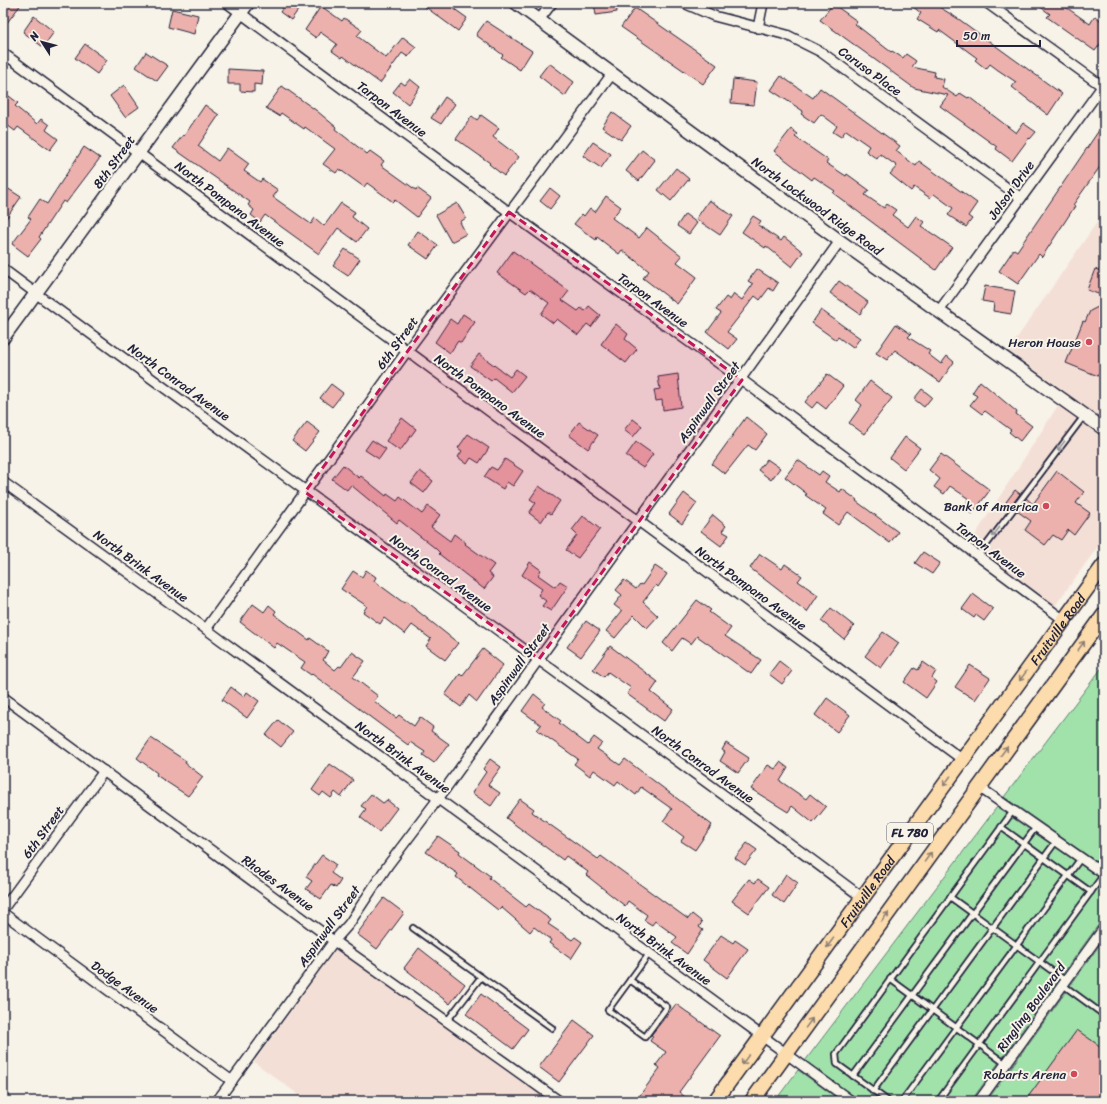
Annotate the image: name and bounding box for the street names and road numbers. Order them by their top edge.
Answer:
street label: Caruso Place [833,40,907,102]
street label: Tarpon Avenue [352,75,432,143]
street label: 8th Street [87,130,142,194]
street label: North Lockwood Ridge Road [747,150,888,262]
street label: North Pompano Avenue [170,155,290,254]
street label: Jolson Drive [981,155,1041,225]
street label: Tarpon Avenue [613,266,694,334]
street label: 6th Street [370,311,424,374]
street label: North Conrad Avenue [123,337,235,427]
street label: North Pompano Avenue [429,347,551,445]
street label: Aspinwall Street [671,356,747,448]
street label: Tarpon Avenue [951,516,1031,584]
street label: North Brink Avenue [88,523,194,609]
street label: North Conrad Avenue [385,528,497,618]
street label: North Pompano Avenue [690,539,812,637]
street label: Fruitville Road [1024,588,1092,670]
street label: Aspinwall Street [481,618,557,710]
street label: North Brink Avenue [350,714,456,800]
street label: North Conrad Avenue [647,719,759,809]
street label: 6th Street [16,800,70,863]
road number: FL 780 [887,823,933,843]
street label: Rhodes Avenue [237,849,319,917]
street label: Fruitville Road [833,850,902,932]
street label: Aspinwall Street [291,880,367,972]
street label: North Brink Avenue [611,906,717,992]
street label: Dodge Avenue [86,954,164,1020]
street label: Ringling Boulevard [991,956,1072,1057]

